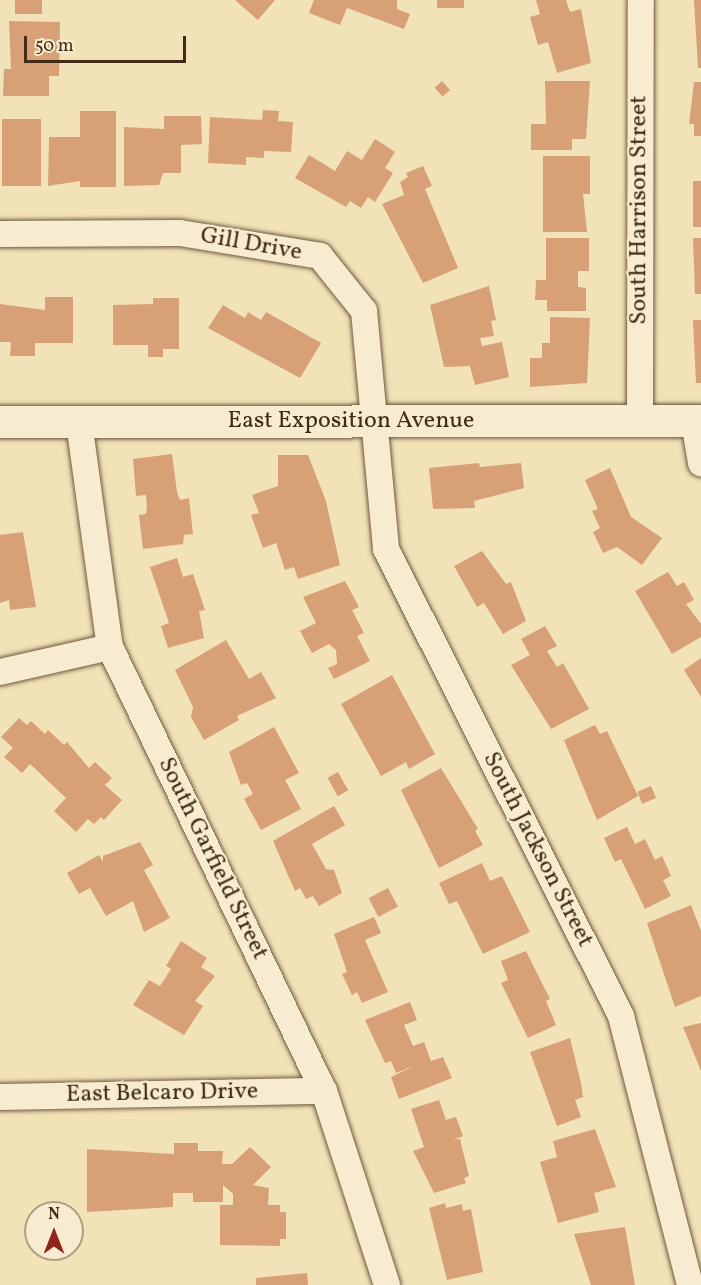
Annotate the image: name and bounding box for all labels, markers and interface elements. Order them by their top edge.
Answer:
scale bar [27,24,189,62]
text: 50 m [35,34,74,59]
street label: South Harrison Street [626,95,654,325]
street label: Gill Drive [198,222,304,268]
street label: East Exposition Avenue [228,408,474,436]
street label: South Jackson Street [475,748,599,952]
street label: South Garfield Street [151,753,273,965]
street label: East Belcaro Drive [66,1078,258,1110]
north arrow [24,1201,84,1261]
text: N [48,1204,60,1226]

